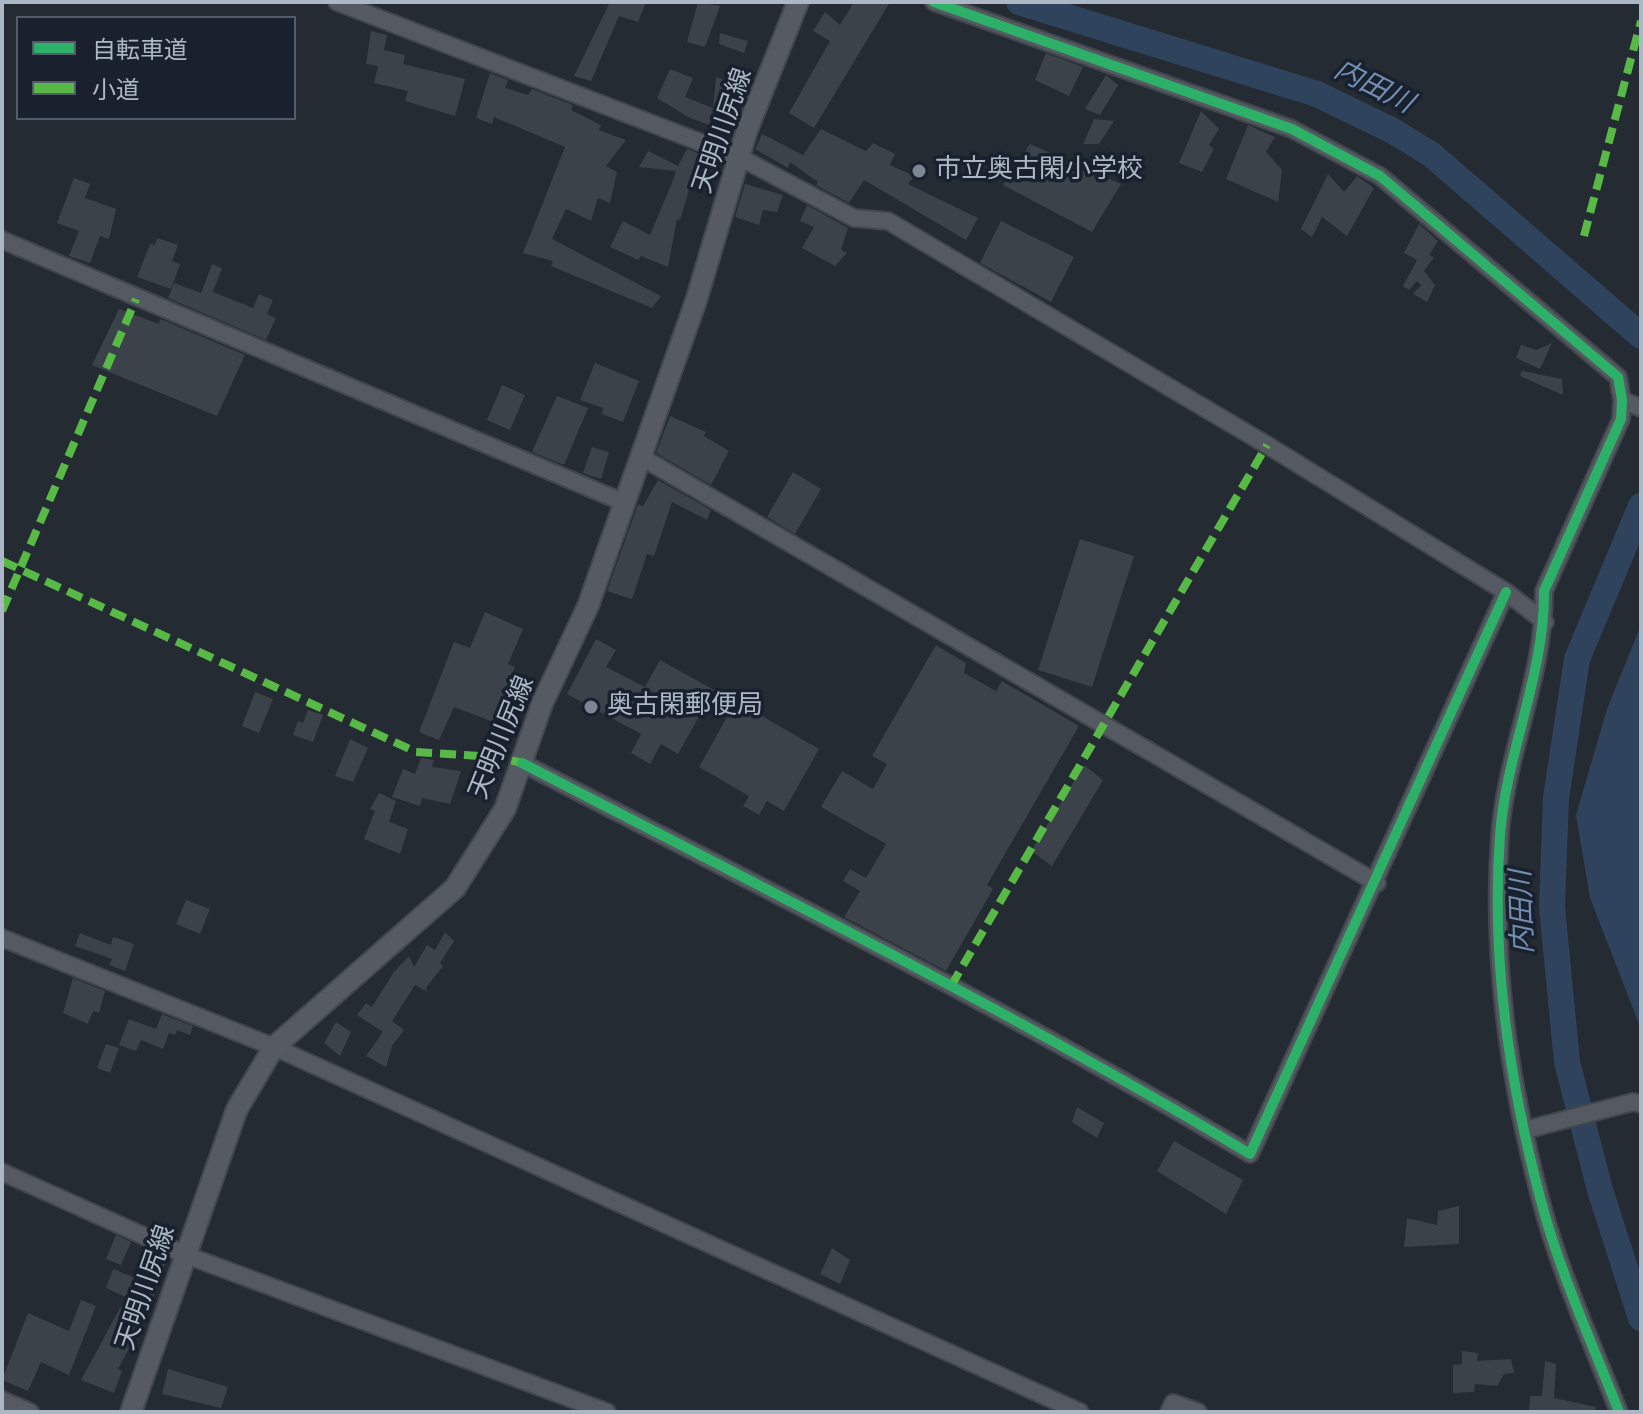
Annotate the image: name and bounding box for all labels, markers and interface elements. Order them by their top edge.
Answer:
legend [16,16,296,120]
text: 自転車道 [92,34,188,66]
water label: 内田川 [1328,54,1418,122]
street label: 天明川尻線 [688,64,760,198]
text: 小道 [92,74,140,106]
place label: 市立奥古閑小学校 [935,155,1143,187]
marker: 市立奥古閑小学校 [910,162,928,180]
street label: 天明川尻線 [464,672,542,804]
place label: 奥古閑郵便局 [607,691,763,723]
marker: 奥古閑郵便局 [582,698,600,716]
water label: 内田川 [1506,869,1542,955]
street label: 天明川尻線 [111,1221,183,1355]

